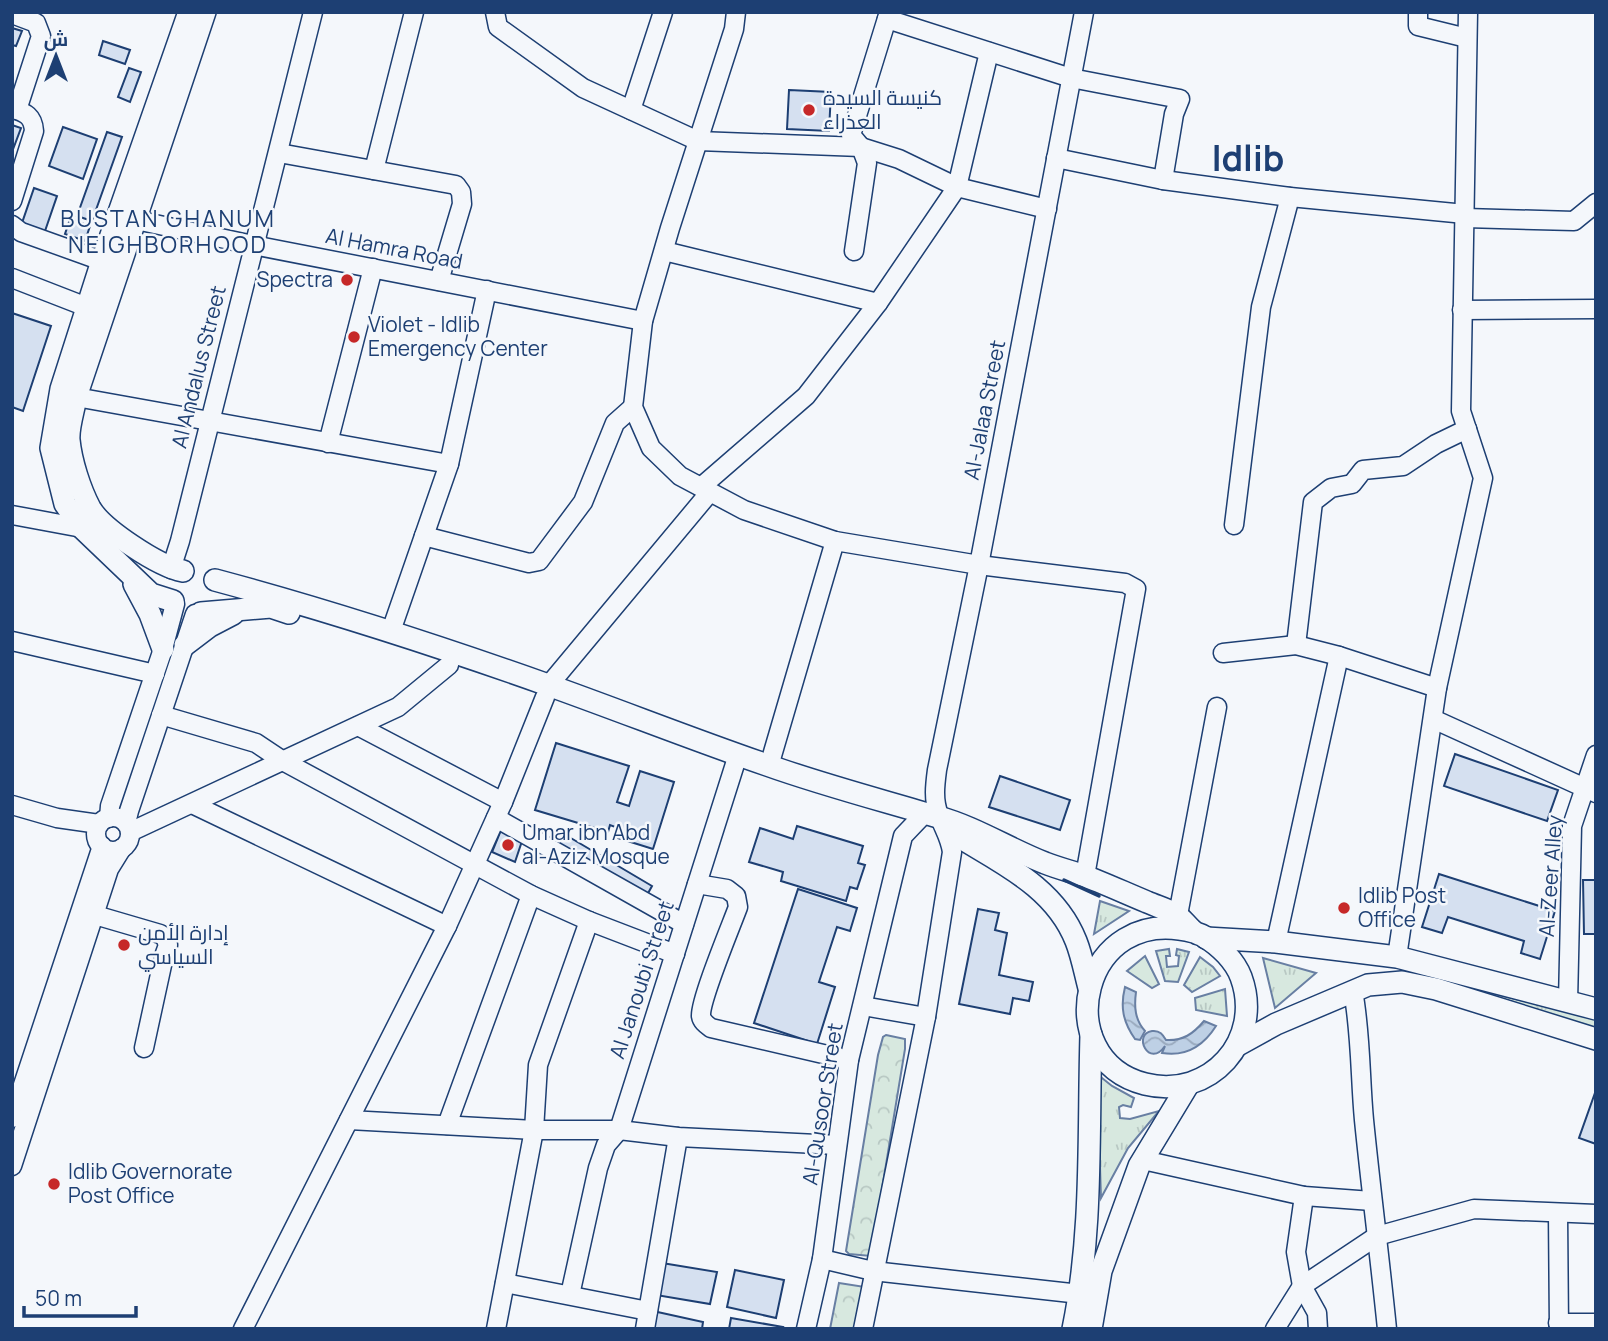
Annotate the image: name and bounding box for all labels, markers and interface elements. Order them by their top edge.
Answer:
north arrow [21,21,91,91]
text: ش [44,26,68,52]
place label: كنيسة السيدة العذراء [823,83,942,135]
marker: كنيسة السيدة العذراء [801,102,817,118]
district label: Idlib [1212,134,1284,182]
district label: BUSTAN GHANUM NEIGHBORHOOD [60,202,276,260]
street label: Al Hamra Road [323,221,465,275]
place label: Spectra [256,265,333,293]
marker: Spectra [339,272,355,288]
street label: Al Andalus Street [164,283,232,451]
place label: Violet - Idlib Emergency Center [368,310,548,362]
marker: Violet - Idlib Emergency Center [346,329,362,345]
street label: Al-Jalaa Street [957,337,1011,482]
street label: Al-Zeer Alley [1532,814,1568,938]
place label: Umar ibn Abd al-Aziz Mosque [522,818,670,870]
marker: Umar ibn Abd al-Aziz Mosque [500,837,516,853]
place label: Idlib Post Office [1358,881,1446,933]
street label: Al Janoubi Street [602,897,680,1062]
marker: Idlib Post Office [1336,900,1352,916]
place label: إدارة الأمن السياسي [138,918,229,972]
marker: إدارة الأمن السياسي [116,937,132,953]
street label: Al-Qusoor Street [795,1021,849,1187]
place label: Idlib Governorate Post Office [68,1157,233,1209]
marker: Idlib Governorate Post Office [46,1176,62,1192]
scale bar [24,1274,136,1318]
text: 50 m [35,1284,82,1312]

